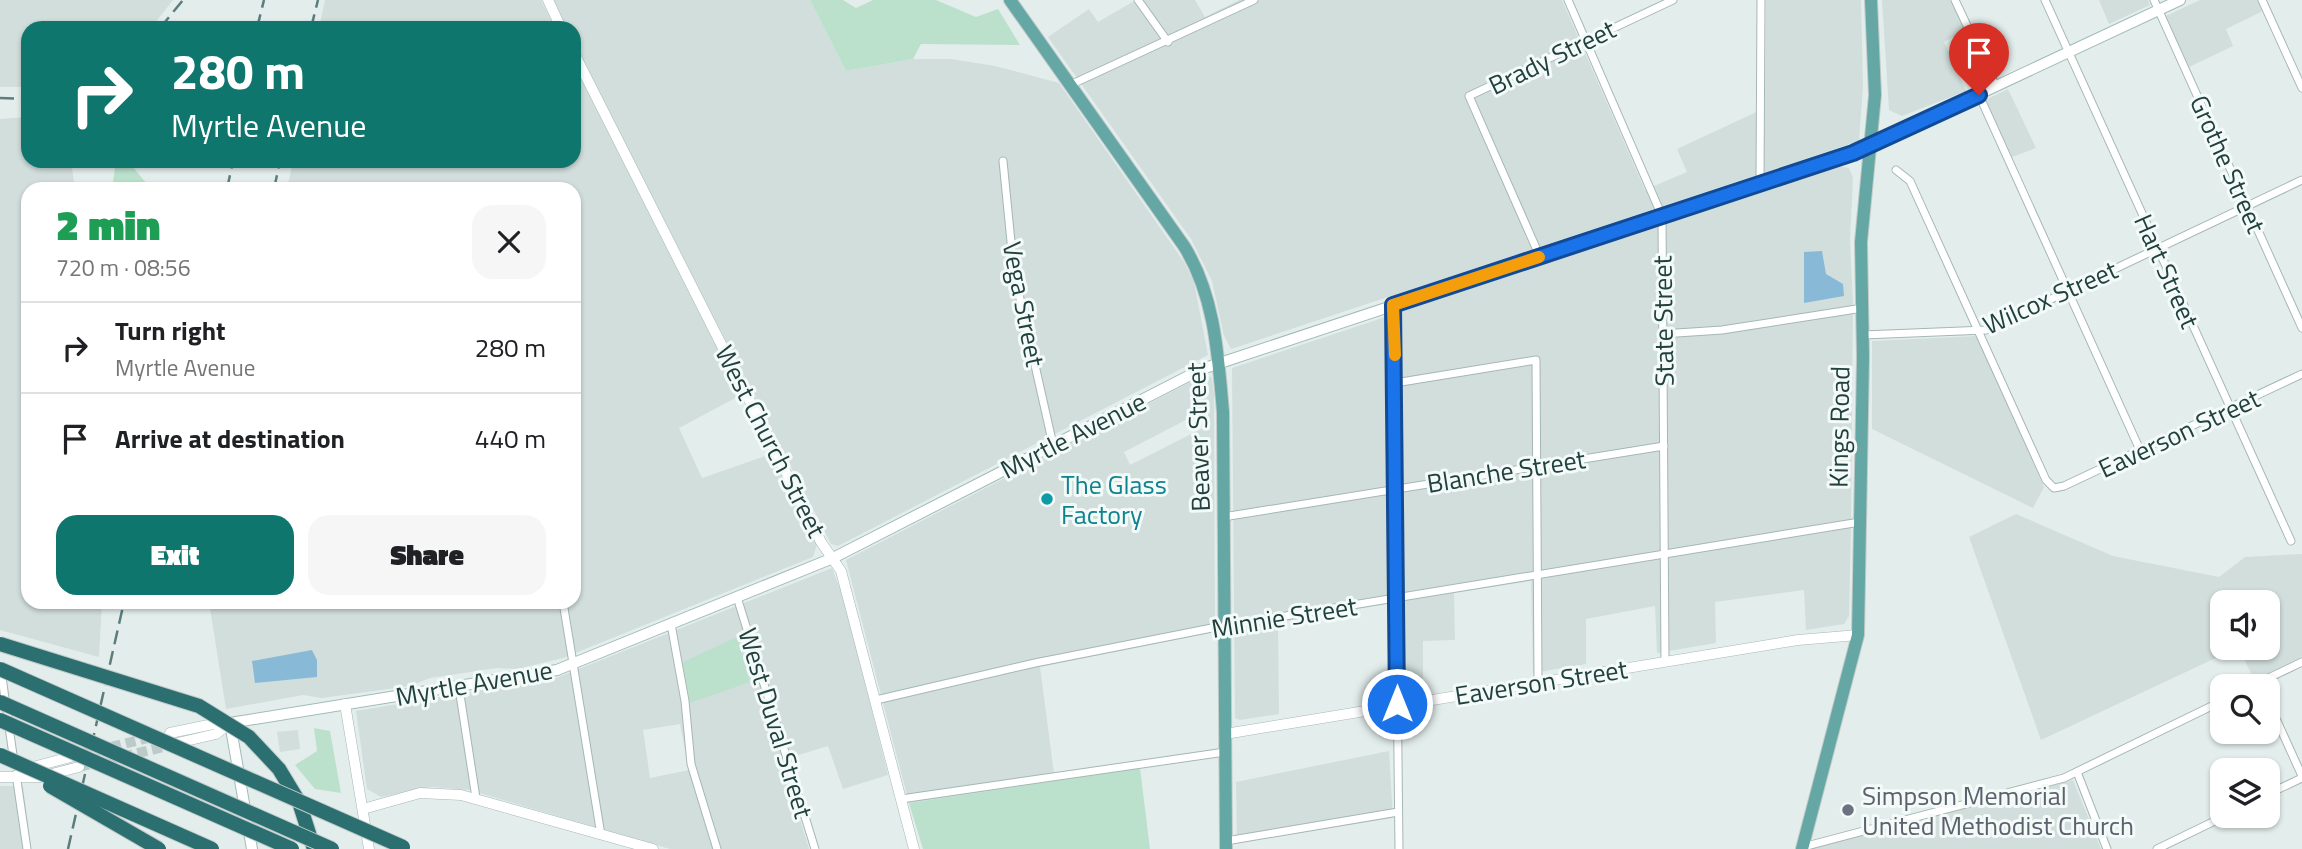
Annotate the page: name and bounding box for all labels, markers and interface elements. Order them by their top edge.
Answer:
street label: Brady Street [1482,9,1622,105]
pin [1949,23,2009,95]
text: 280 m [171,33,305,108]
icon: arrive [1960,34,1998,72]
icon: right [56,49,147,140]
street label: Grothe Street [2180,89,2276,239]
text: Myrtle Avenue [171,101,366,149]
text: 2 min [56,192,160,256]
button: close [472,205,546,279]
street label: Hart Street [2124,208,2210,334]
street label: Vega Street [993,238,1055,370]
text: 720 m · 08:56 [56,250,191,285]
street label: Wilcox Street [1976,250,2124,344]
street label: State Street [1642,255,1684,387]
text: Turn right [115,311,226,350]
text: 280 m [475,328,546,367]
icon: right [56,329,94,367]
street label: West Church Street [706,338,836,544]
text: Myrtle Avenue [115,350,255,385]
street label: Beaver Street [1176,362,1220,512]
street label: Kings Road [1818,366,1860,488]
street label: Eaverson Street [2092,379,2266,487]
street label: Myrtle Avenue [993,382,1153,488]
text: Arrive at destination [115,419,345,458]
text: 440 m [475,419,546,458]
icon: arrive [56,420,94,458]
street label: Blanche Street [1424,439,1588,503]
place label: The Glass Factory [1061,465,1167,534]
marker: The Glass Factory [1039,491,1055,507]
button: Exit [56,515,294,595]
button: Share [308,515,546,595]
street label: Minnie Street [1208,586,1360,648]
map controls [2210,590,2280,828]
button: sound [2210,590,2280,660]
street label: West Duval Street [729,623,823,823]
street label: Eaverson Street [1452,649,1630,715]
street label: Myrtle Avenue [392,650,556,716]
position arrow [1360,667,1434,741]
button: search [2210,674,2280,744]
button: layers [2210,758,2280,828]
place label: Simpson Memorial United Methodist Church [1862,776,2134,845]
marker: Simpson Memorial United Methodist Church [1840,802,1856,818]

